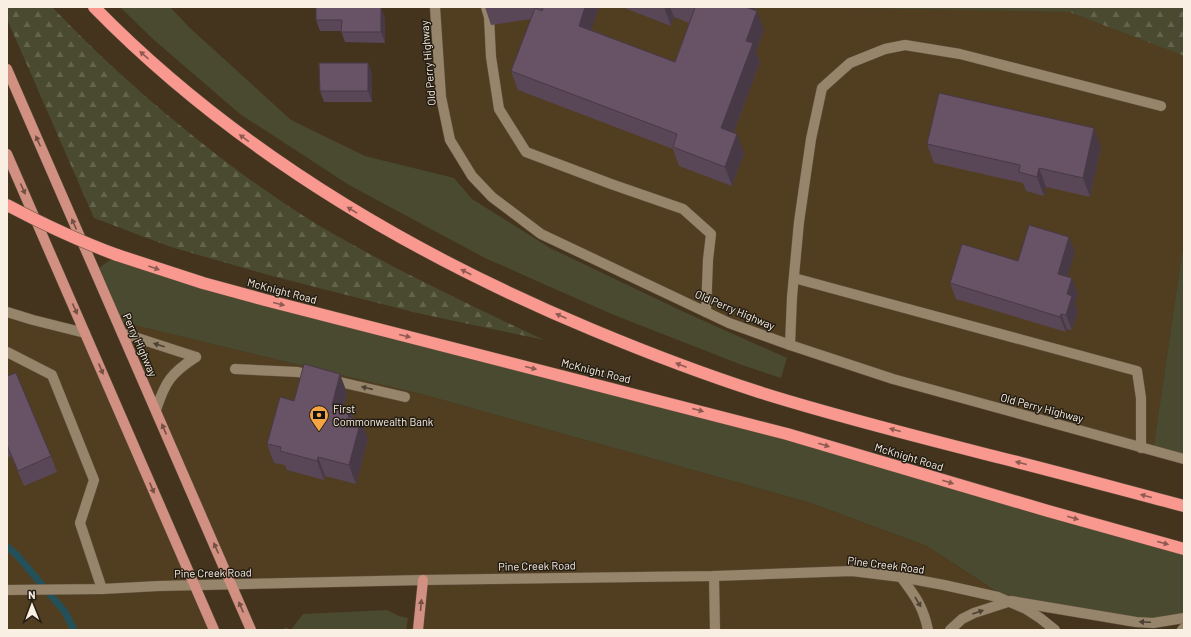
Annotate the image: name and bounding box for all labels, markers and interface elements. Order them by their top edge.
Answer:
street label: Old Perry Highway [417,20,438,106]
one-way arrow [139,50,149,60]
one-way arrow [239,133,250,142]
one-way arrow [35,135,42,147]
one-way arrow [20,184,26,196]
one-way arrow [346,206,358,213]
one-way arrow [71,217,77,229]
one-way arrow [148,265,160,271]
one-way arrow [460,269,472,275]
street label: McKnight Road [246,275,318,306]
street label: Old Perry Highway [693,287,777,332]
one-way arrow [273,301,285,307]
one-way arrow [72,303,78,315]
street label: Perry Highway [121,311,160,378]
one-way arrow [555,313,566,319]
one-way arrow [399,333,411,339]
one-way arrow [153,342,165,348]
street label: McKnight Road [560,356,632,385]
one-way arrow [675,362,687,368]
one-way arrow [97,363,104,375]
one-way arrow [525,365,537,371]
one-way arrow [361,385,373,391]
street label: Old Perry Highway [999,390,1085,425]
place label: First Commonwealth Bank [333,402,434,428]
bank icon: First Commonwealth Bank [308,404,330,432]
one-way arrow [692,408,704,414]
one-way arrow [161,424,167,435]
one-way arrow [888,427,901,433]
street label: McKnight Road [873,440,945,473]
one-way arrow [818,442,830,448]
one-way arrow [1014,459,1027,465]
one-way arrow [942,479,954,485]
one-way arrow [149,483,155,494]
one-way arrow [1140,493,1152,499]
one-way arrow [1067,515,1079,521]
one-way arrow [1157,540,1169,546]
one-way arrow [212,542,218,554]
street label: Pine Creek Road [847,553,925,576]
street label: Pine Creek Road [498,558,576,573]
street label: Pine Creek Road [174,565,252,580]
north arrow [12,585,52,625]
text: N [28,588,36,601]
one-way arrow [915,596,922,608]
one-way arrow [418,599,424,611]
one-way arrow [238,601,244,613]
one-way arrow [973,609,985,615]
one-way arrow [1139,619,1151,626]

